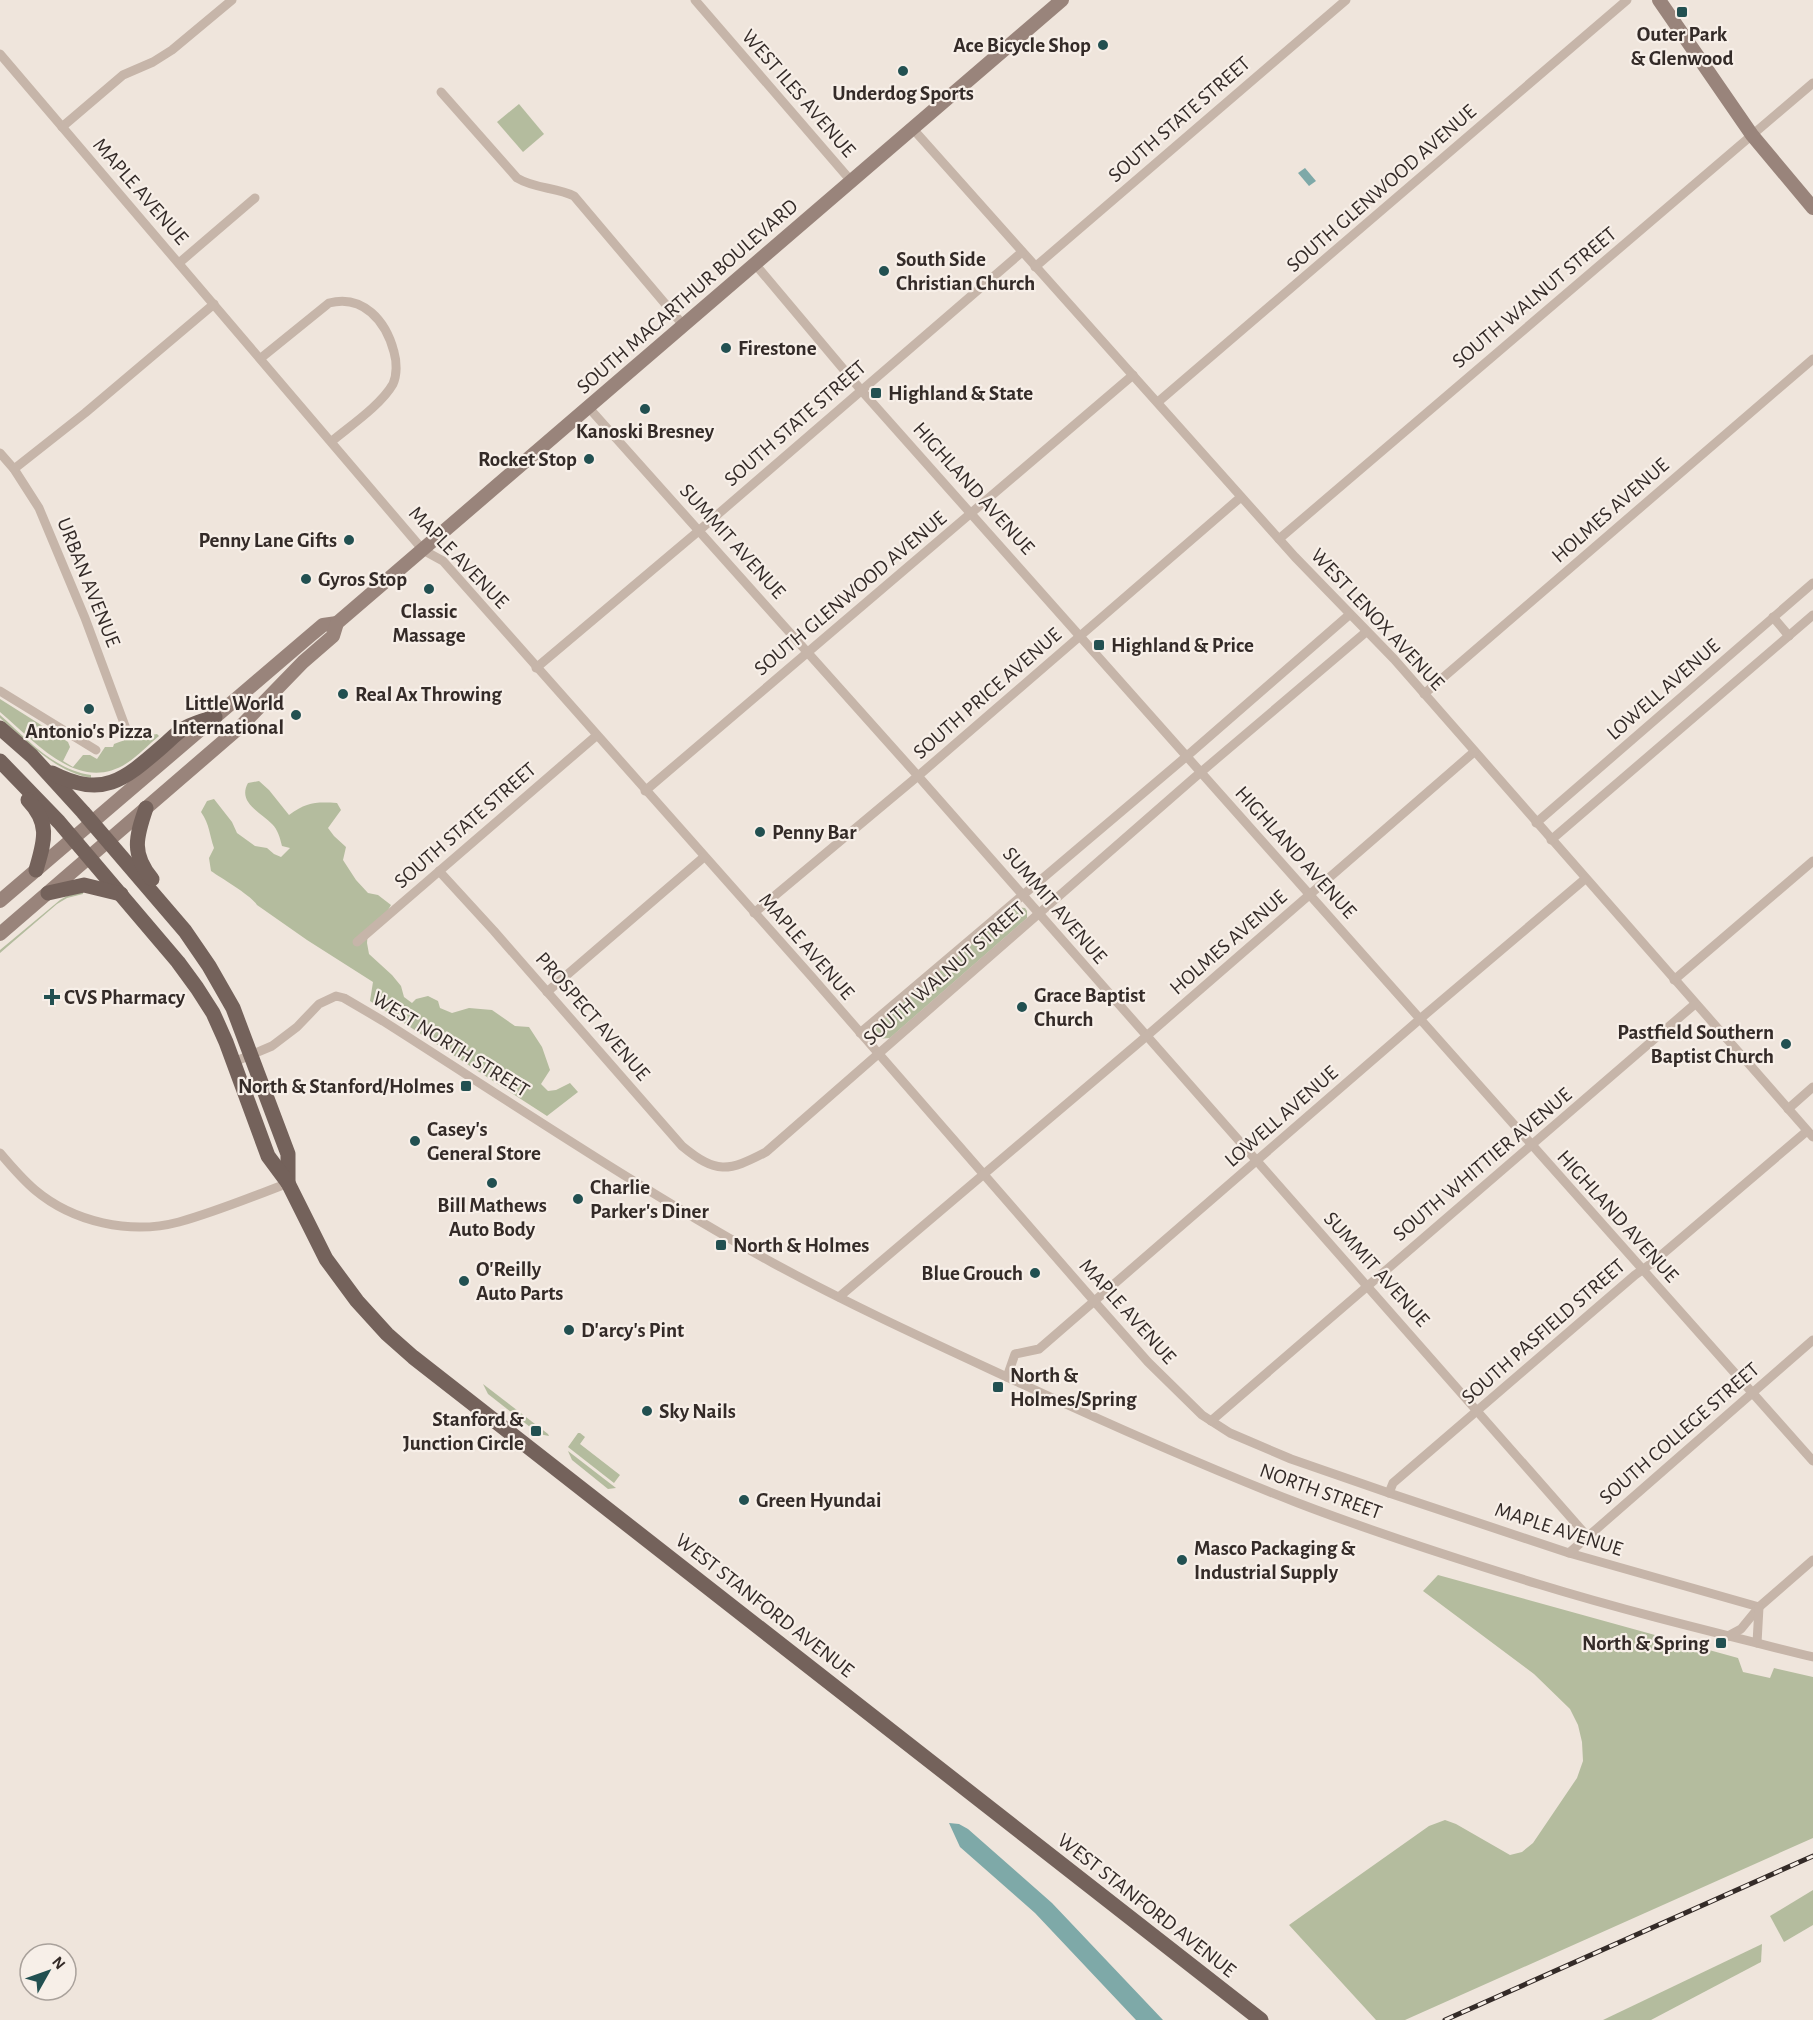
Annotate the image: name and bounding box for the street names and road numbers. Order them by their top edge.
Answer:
street label: WEST ILES AVENUE [738,26,859,161]
street label: SOUTH STATE STREET [1104,52,1254,186]
street label: SOUTH GLENWOOD AVENUE [1283,101,1480,276]
street label: MAPLE AVENUE [89,134,192,248]
street label: SOUTH MACARTHUR BOULEVARD [573,195,802,398]
street label: SOUTH WALNUT STREET [1448,223,1620,372]
street label: SOUTH STATE STREET [720,356,870,490]
street label: HIGHLAND AVENUE [909,418,1038,559]
street label: HOLMES AVENUE [1548,454,1673,567]
street label: SUMMIT AVENUE [676,480,789,603]
street label: MAPLE AVENUE [405,502,512,613]
street label: SOUTH GLENWOOD AVENUE [750,507,950,680]
street label: URBAN AVENUE [53,515,124,650]
street label: WEST LENOX AVENUE [1307,544,1448,694]
street label: SOUTH PRICE AVENUE [909,624,1065,763]
street label: LOWELL AVENUE [1603,635,1724,744]
street label: SOUTH STATE STREET [390,758,540,892]
street label: HIGHLAND AVENUE [1231,782,1360,923]
street label: SUMMIT AVENUE [999,843,1111,968]
street label: HOLMES AVENUE [1166,886,1291,999]
street label: MAPLE AVENUE [755,889,858,1003]
street label: SOUTH WALNUT STREET [859,898,1029,1049]
street label: PROSPECT AVENUE [531,948,654,1084]
street label: WEST NORTH STREET [369,988,533,1101]
street label: LOWELL AVENUE [1221,1062,1342,1171]
street label: SOUTH WHITTIER AVENUE [1389,1084,1576,1245]
street label: HIGHLAND AVENUE [1553,1146,1682,1287]
street label: SUMMIT AVENUE [1320,1208,1433,1331]
street label: MAPLE AVENUE [1075,1255,1180,1368]
street label: SOUTH PASFIELD STREET [1458,1255,1629,1408]
street label: SOUTH COLLEGE STREET [1595,1358,1763,1508]
street label: NORTH STREET [1257,1460,1385,1523]
street label: MAPLE AVENUE [1492,1499,1625,1560]
street label: WEST STANFORD AVENUE [672,1529,858,1681]
street label: WEST STANFORD AVENUE [1054,1829,1240,1981]

